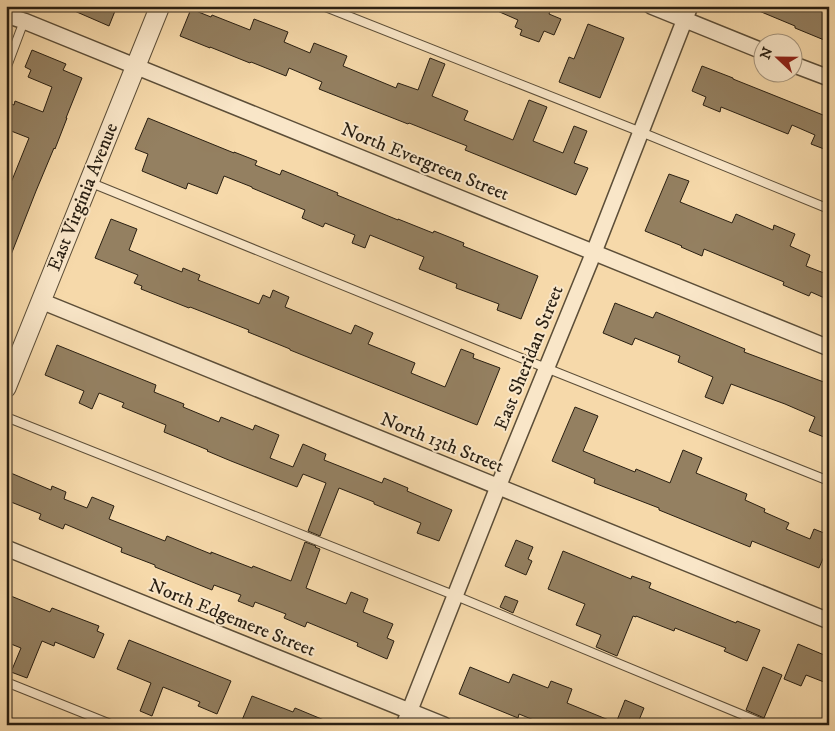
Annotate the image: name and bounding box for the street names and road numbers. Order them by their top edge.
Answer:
street label: North Evergreen Street [338,118,512,206]
street label: East Virginia Avenue [43,119,123,274]
street label: East Sheridan Street [489,282,569,434]
street label: North 13th Street [377,408,507,478]
street label: North Edgemere Street [145,574,319,662]

